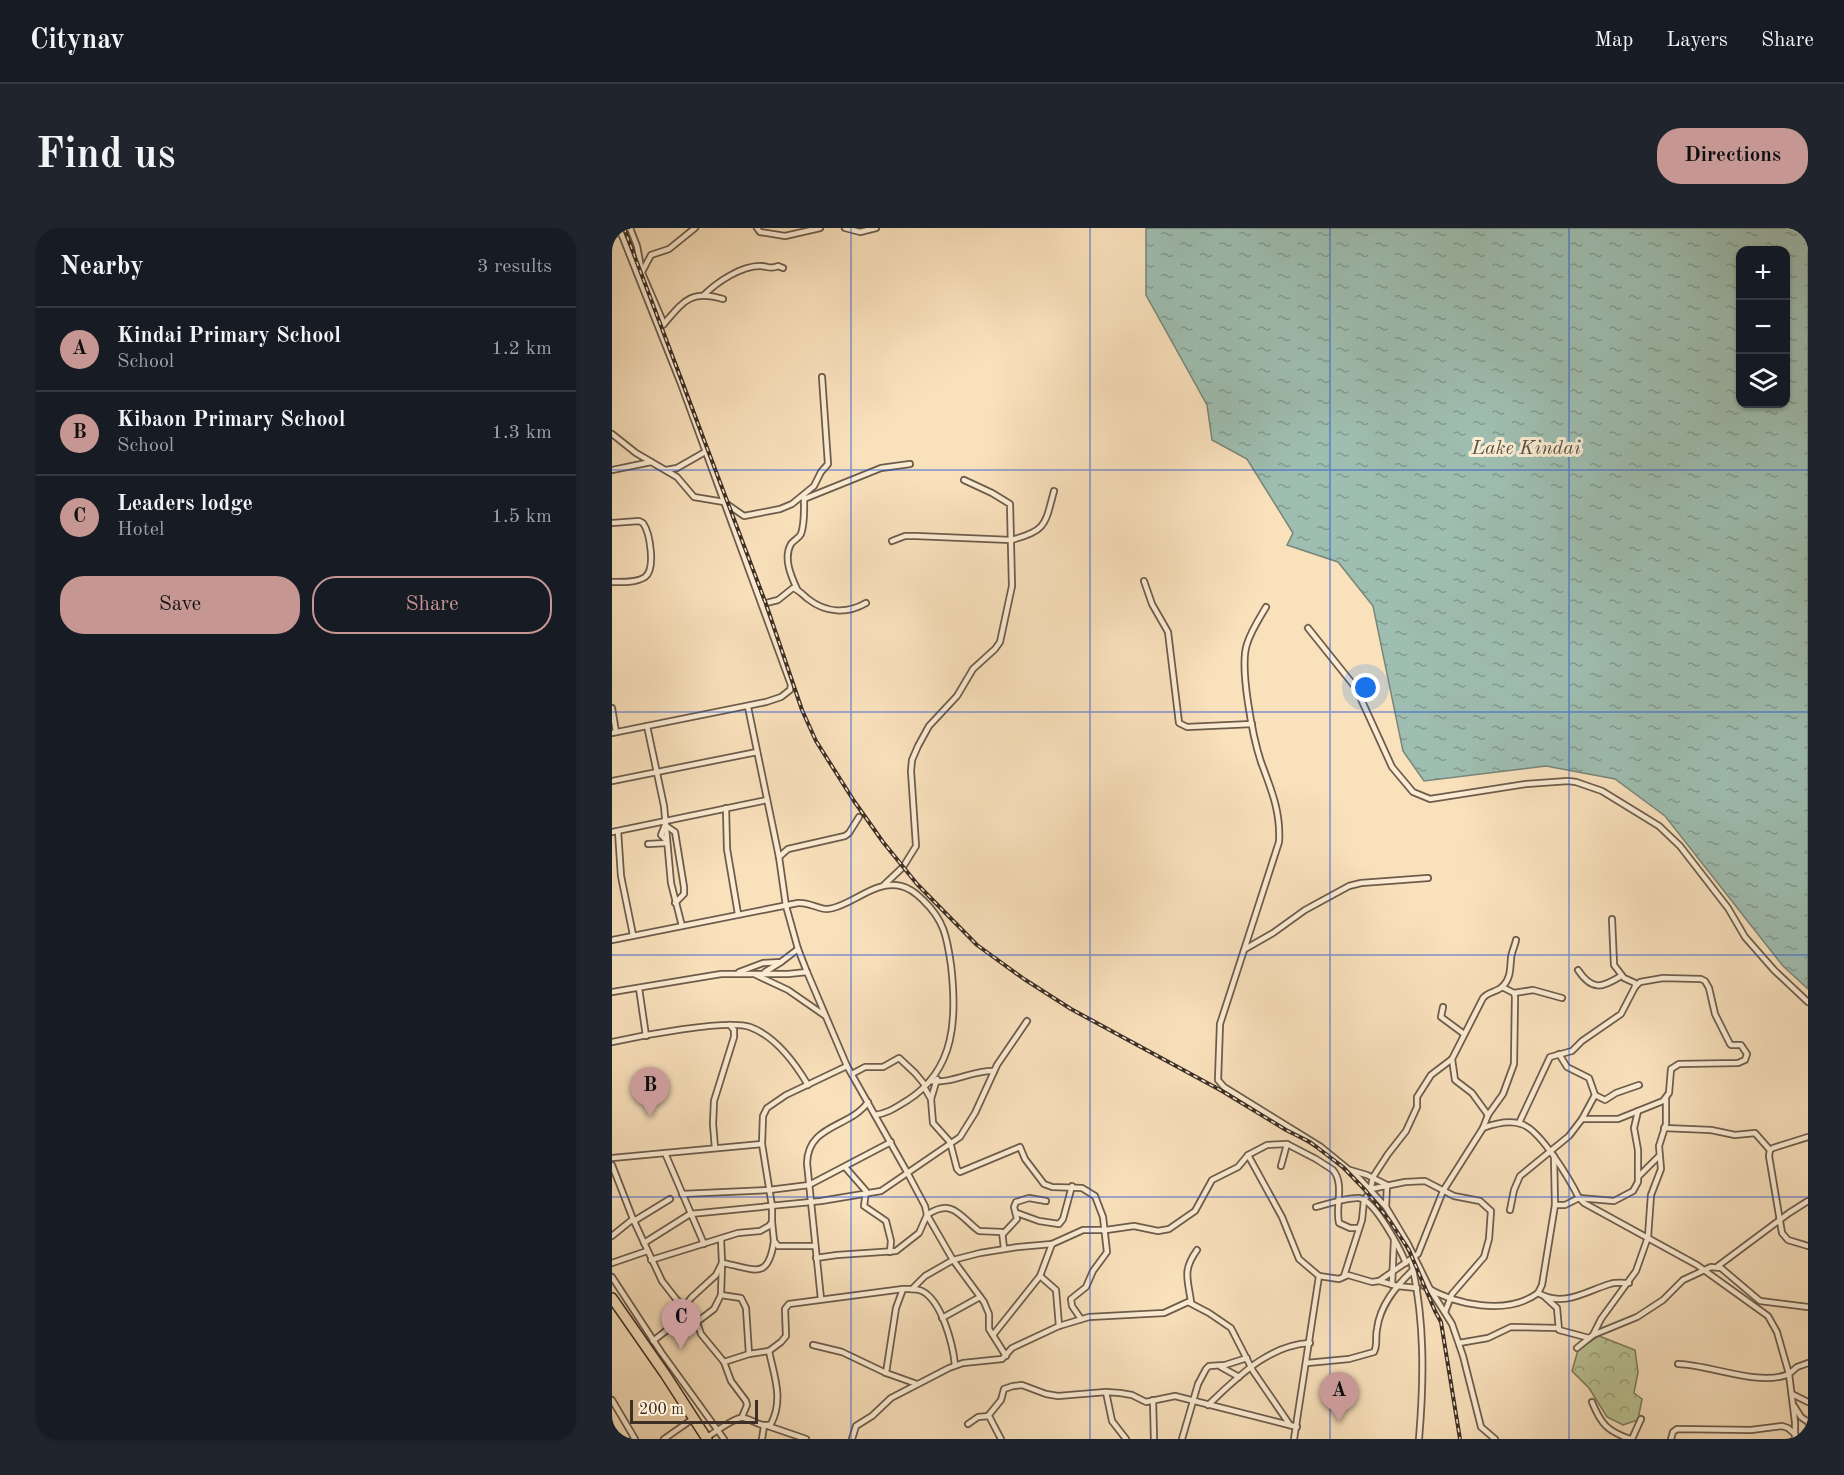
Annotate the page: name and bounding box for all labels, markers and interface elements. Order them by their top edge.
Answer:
text: Citynav [30,27,125,55]
text: Map [1594,30,1633,51]
text: Layers [1666,30,1728,51]
text: Share [1761,30,1814,51]
button: Directions [1657,128,1808,184]
text: Find us [36,135,175,177]
map controls [1736,246,1790,408]
button: + [1736,246,1790,300]
text: Nearby [60,254,144,280]
text: 3 results [477,257,552,277]
button: − [1736,300,1790,354]
text: Kindai Primary School [117,325,341,347]
text: A [72,339,87,359]
text: 1.2 km [491,339,552,359]
text: School [117,352,174,372]
button: layers [1736,354,1790,408]
text: Kibaon Primary School [117,409,345,431]
text: B [72,423,87,443]
text: 1.3 km [491,423,552,443]
text: School [117,436,174,456]
water label: Lake Kindai [1470,439,1581,459]
text: Leaders lodge [117,493,253,515]
text: C [73,507,86,527]
text: 1.5 km [491,507,552,527]
text: Hotel [117,520,164,540]
button: Save [60,576,300,634]
button: Share [312,576,552,634]
your location [1351,673,1380,702]
pin: B [630,1068,669,1117]
pin: C [662,1300,700,1349]
pin: A [1320,1372,1358,1422]
scale bar [630,1397,758,1424]
text: 200 m [639,1402,684,1418]

